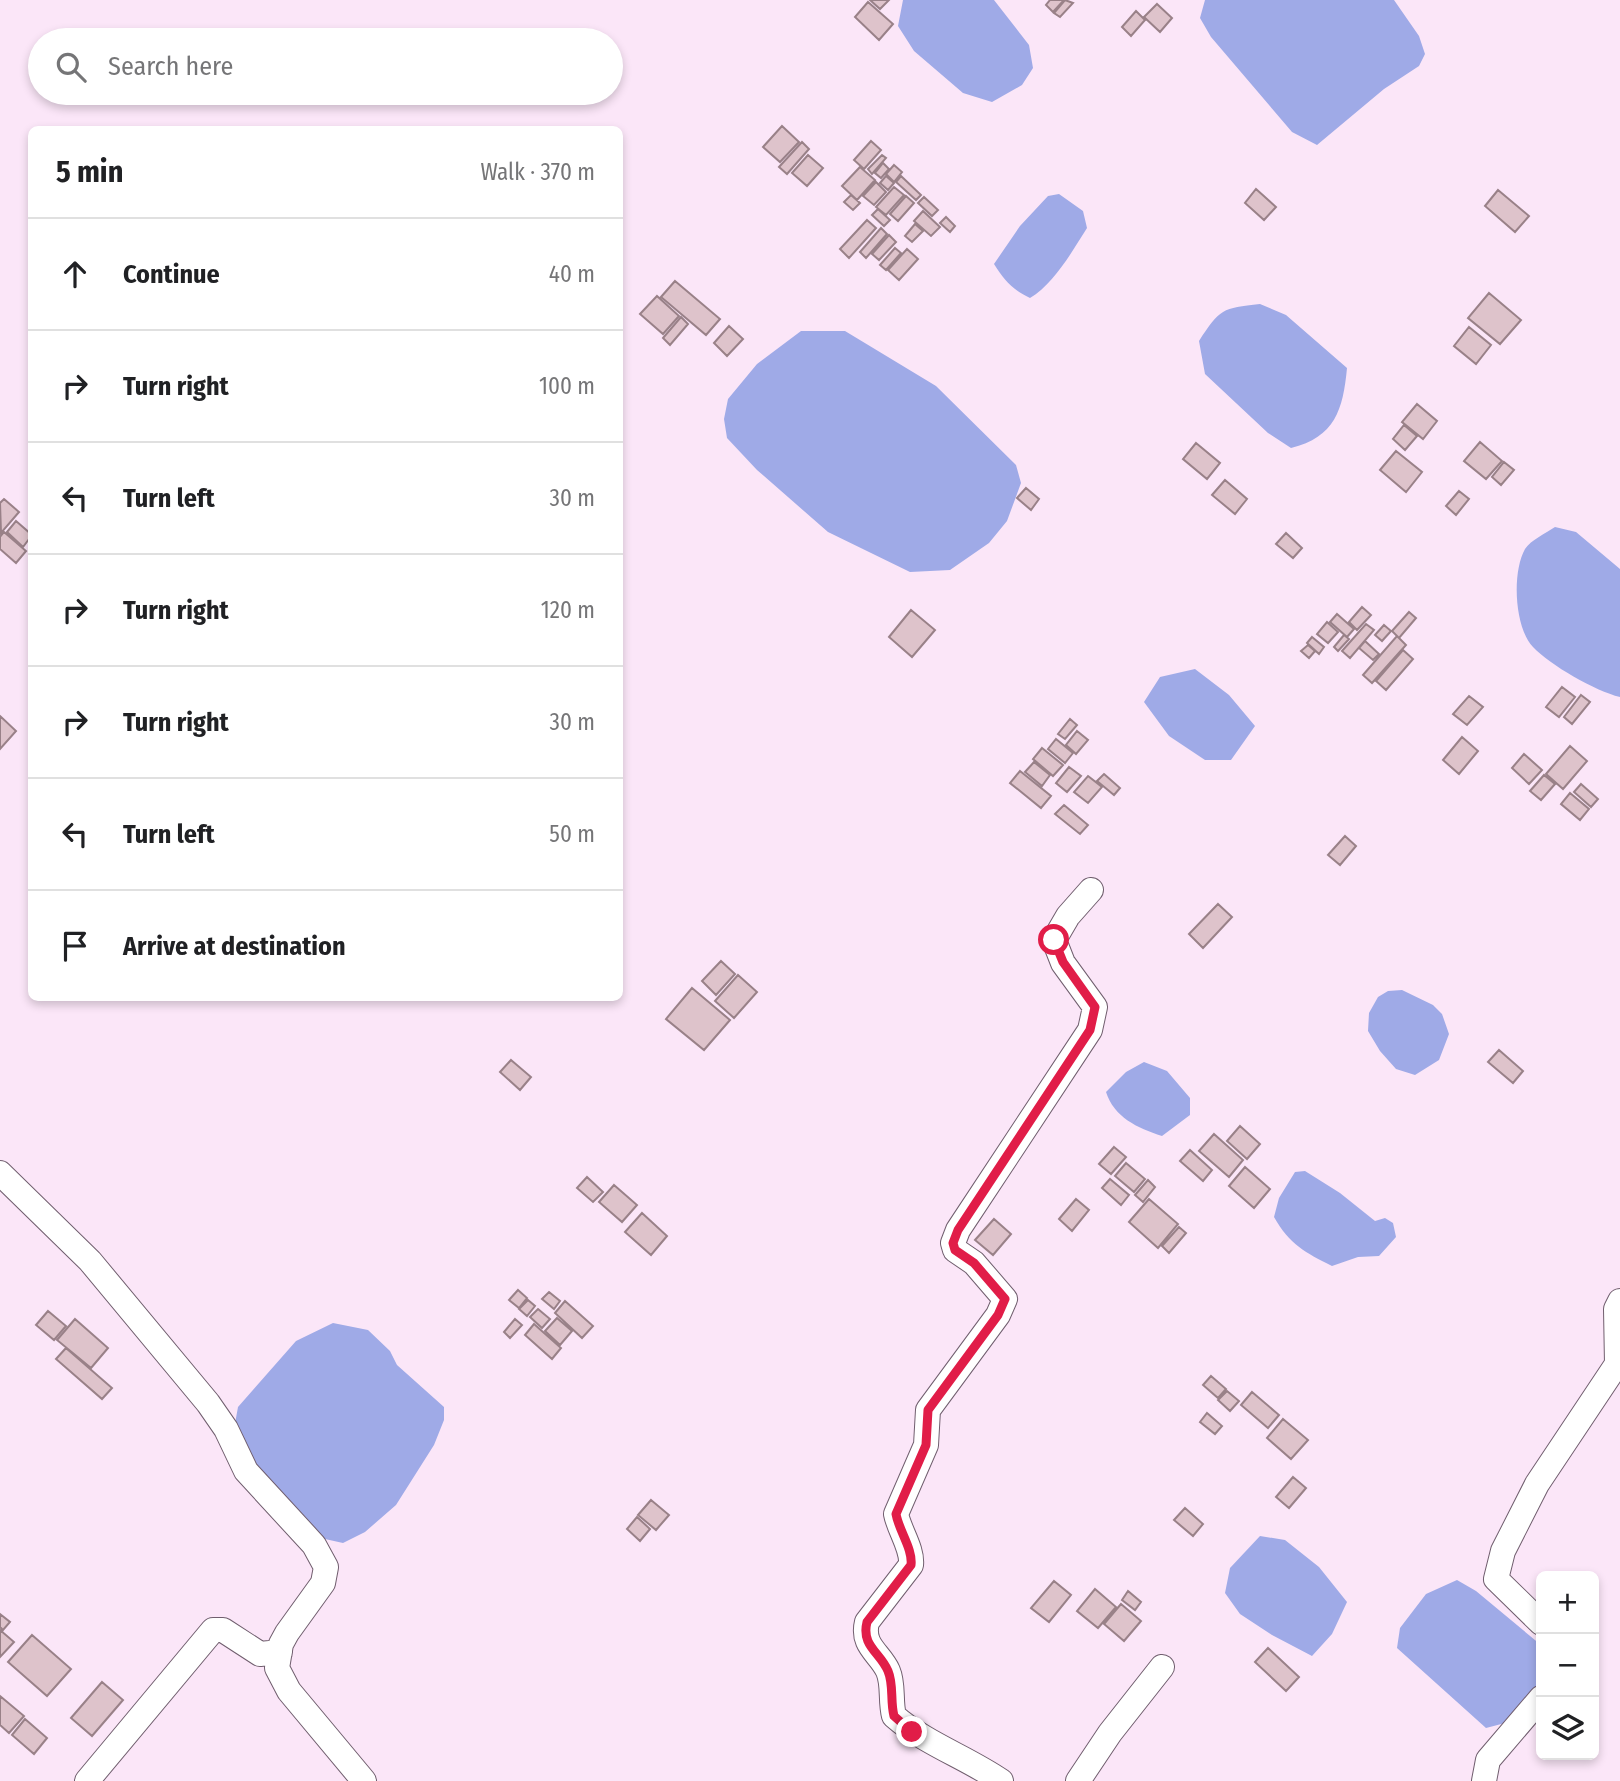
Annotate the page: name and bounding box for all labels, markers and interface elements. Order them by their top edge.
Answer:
search box [28,28,623,105]
icon: search [52,48,90,86]
text: Search here [108,51,233,82]
text: 5 min [56,154,123,190]
text: Walk · 370 m [481,158,595,186]
icon: ahead [56,255,94,293]
text: Continue [123,259,220,290]
text: 40 m [549,260,595,288]
icon: right [56,367,94,405]
text: Turn right [123,371,229,402]
text: 100 m [539,372,595,400]
icon: left [56,479,94,517]
text: Turn left [123,483,215,514]
text: 30 m [550,484,595,512]
icon: right [56,591,94,629]
text: Turn right [123,595,229,626]
text: 120 m [541,596,595,624]
icon: right [56,703,94,741]
text: Turn right [123,707,229,738]
text: 30 m [550,708,595,736]
icon: left [56,815,94,853]
text: Turn left [123,819,215,850]
text: 50 m [549,820,595,848]
route start [1038,924,1069,955]
icon: arrive [56,927,94,965]
text: Arrive at destination [123,931,346,962]
map controls [1536,1571,1599,1760]
button: + [1536,1571,1599,1634]
button: − [1536,1634,1599,1697]
button: layers [1536,1697,1599,1760]
route end [896,1716,927,1747]

